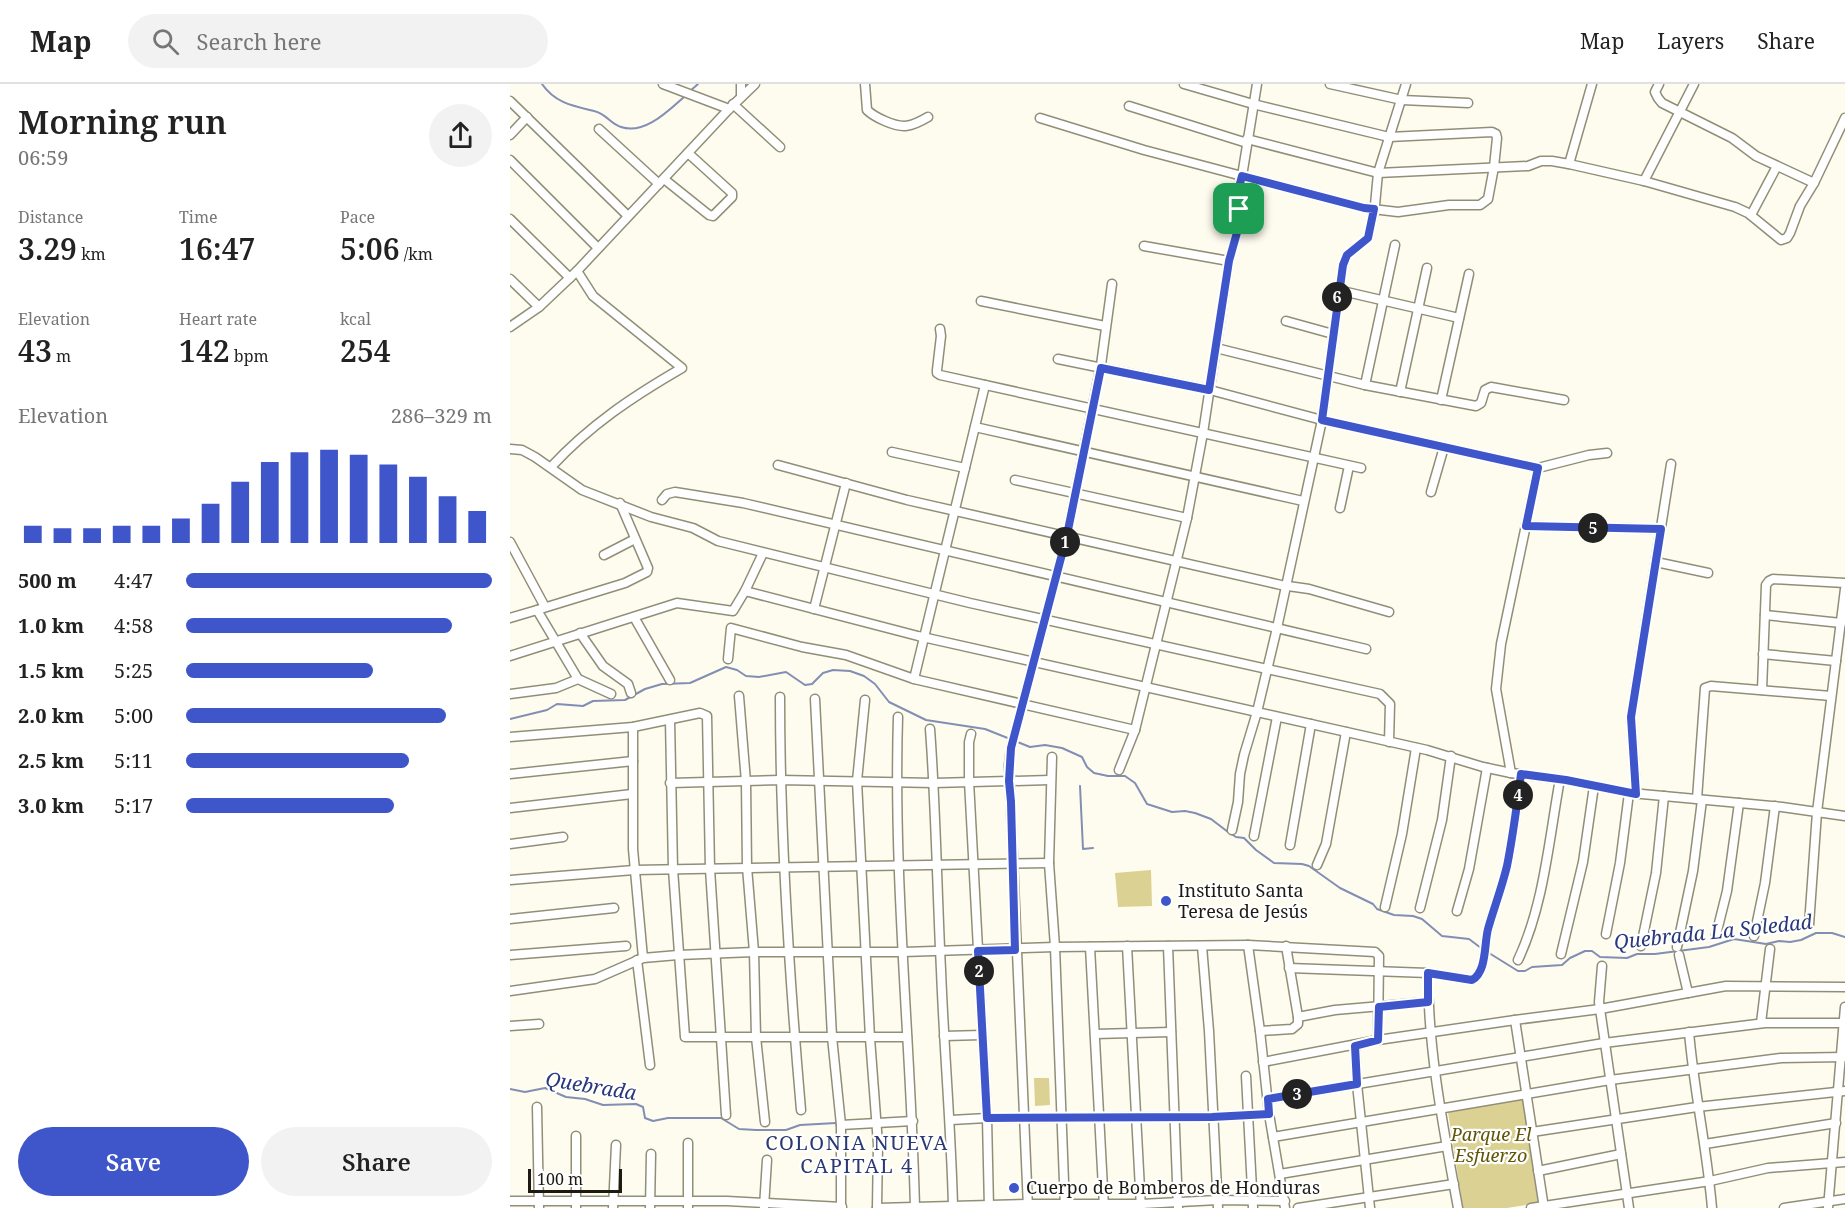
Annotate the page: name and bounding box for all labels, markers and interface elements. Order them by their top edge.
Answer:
search box [128,14,548,68]
text: Map [30,22,92,60]
icon: search [149,25,182,58]
text: Search here [197,26,321,56]
text: Map [1580,27,1624,55]
text: Layers [1657,27,1724,55]
text: Share [1757,27,1815,55]
text: Morning run [18,99,227,144]
button: share [429,104,492,167]
text: 06:59 [18,144,68,171]
pin [1213,183,1264,234]
icon: arrive [1222,192,1255,225]
text: Distance [18,206,83,228]
text: Time [179,206,218,228]
text: Pace [340,206,375,228]
text: 3.29 [18,228,77,269]
text: 16:47 [179,228,255,269]
text: 5:06 [340,228,400,269]
text: km [77,243,106,265]
text: /km [400,243,433,265]
pin: 6 [1322,282,1352,312]
text: 6 [1332,286,1342,308]
text: Elevation [18,308,90,330]
text: Heart rate [179,308,257,330]
text: kcal [340,308,371,330]
text: 43 [18,330,52,371]
text: 142 [179,330,230,371]
text: 254 [340,330,391,371]
text: m [52,345,71,367]
text: bpm [230,345,269,367]
text: Elevation [18,402,108,429]
text: 286–329 m [391,402,492,429]
pin: 5 [1578,513,1608,543]
text: 5 [1588,517,1598,539]
pin: 1 [1050,527,1080,557]
text: 1 [1060,531,1070,553]
text: 500 m [18,567,77,594]
text: 4:47 [114,567,153,594]
text: 1.0 km [18,612,84,639]
text: 4:58 [114,612,153,639]
text: 1.5 km [18,657,84,684]
text: 5:25 [114,657,153,684]
text: 2.0 km [18,702,84,729]
text: 5:00 [114,702,153,729]
text: 2.5 km [18,747,84,774]
text: 5:11 [114,747,153,774]
pin: 4 [1503,780,1533,810]
text: 4 [1513,784,1523,806]
text: 3.0 km [18,792,84,819]
text: 5:17 [114,792,153,819]
place label: Instituto Santa Teresa de Jesús [1178,878,1308,923]
marker: Instituto Santa Teresa de Jesús [1159,894,1173,908]
water label: Quebrada La Soledad [1613,908,1814,955]
pin: 2 [964,956,994,986]
text: 2 [974,960,984,982]
water label: Quebrada [544,1065,639,1106]
pin: 3 [1282,1079,1312,1109]
text: 3 [1292,1083,1302,1105]
park label: Parque El Esfuerzo [1450,1122,1532,1167]
button: Save [18,1127,249,1196]
button: Share [261,1127,492,1196]
district label: COLONIA NUEVA CAPITAL 4 [765,1129,949,1179]
scale bar [528,1166,622,1194]
text: 100 m [537,1168,583,1190]
place label: Cuerpo de Bomberos de Honduras [1026,1175,1320,1199]
marker: Cuerpo de Bomberos de Honduras [1007,1181,1021,1195]

